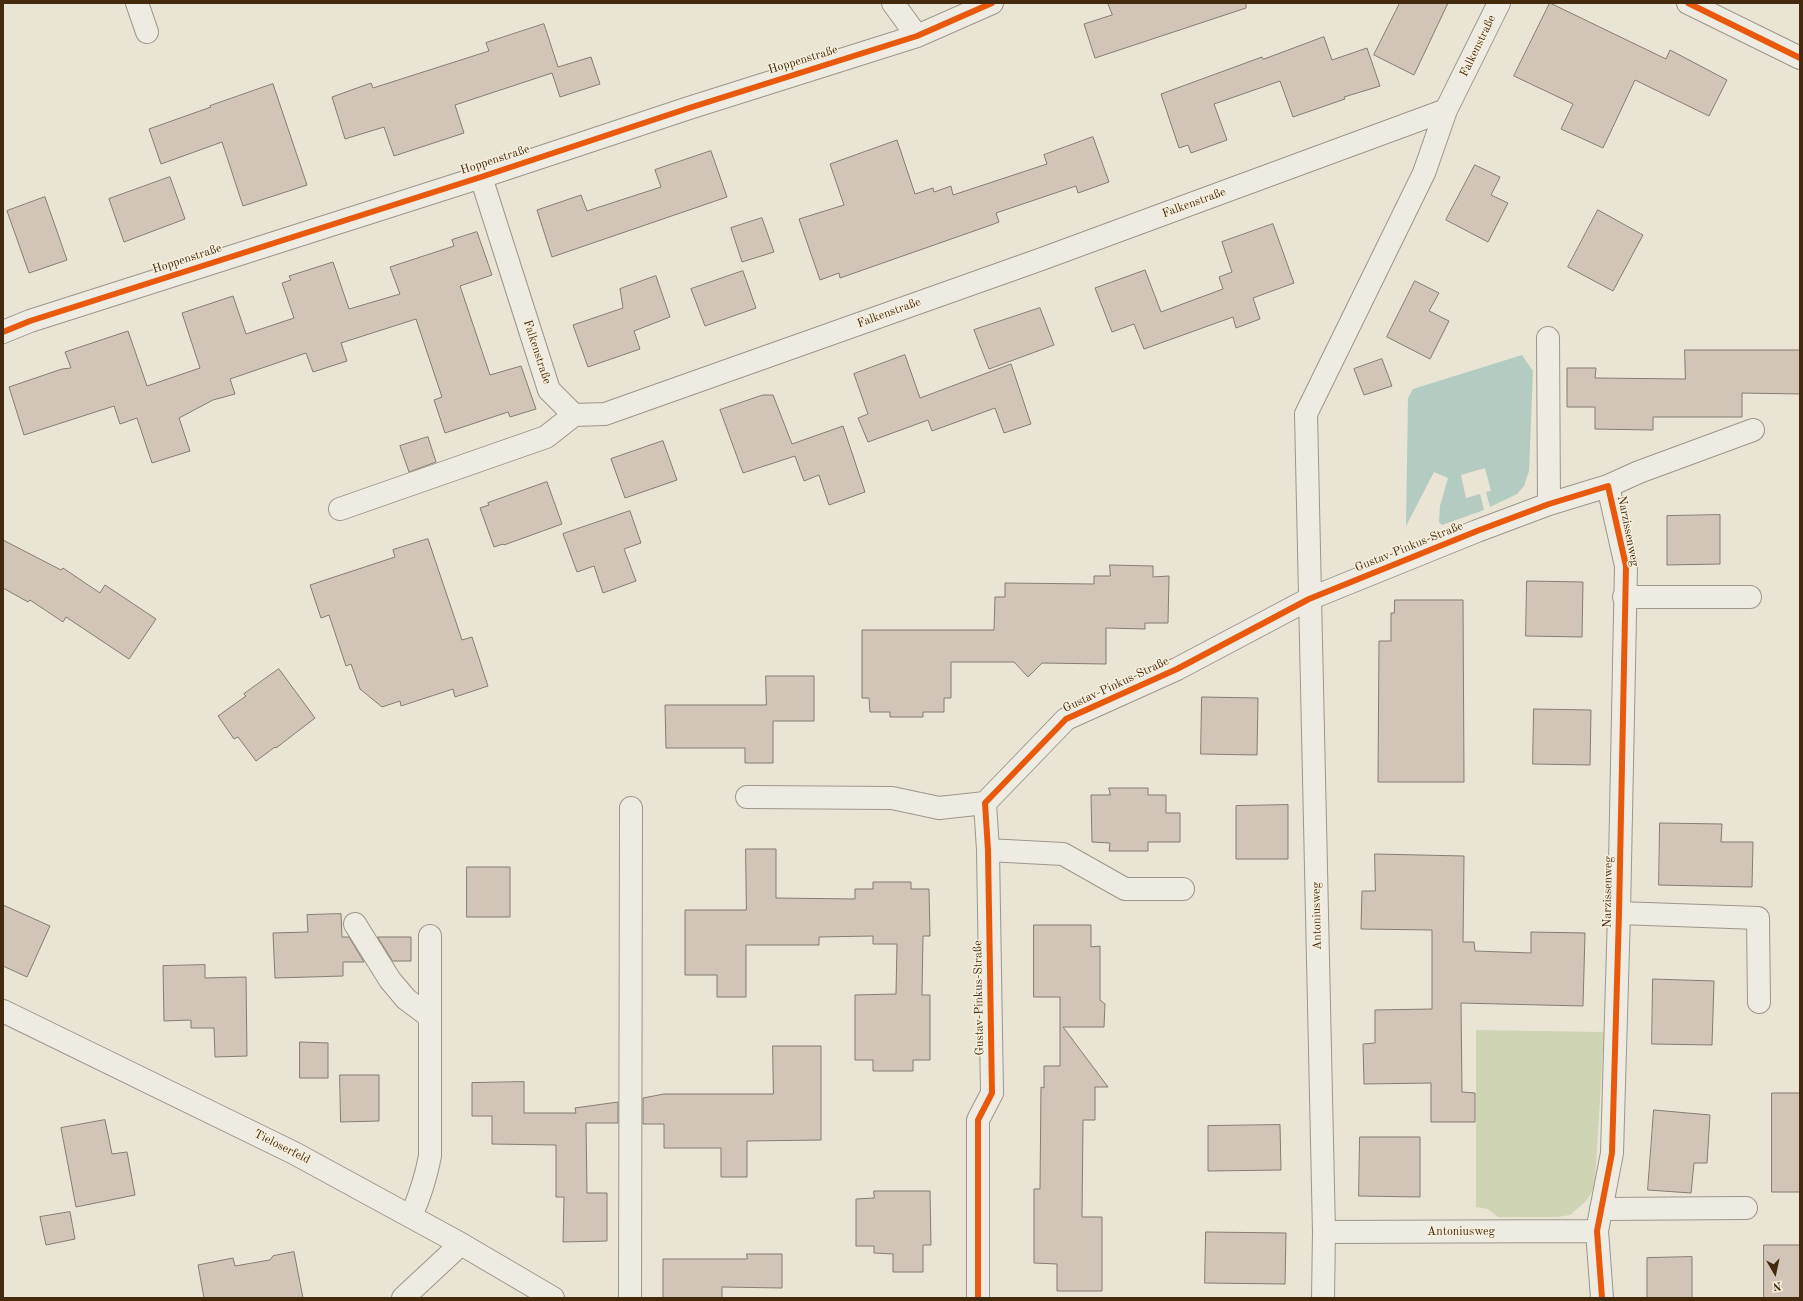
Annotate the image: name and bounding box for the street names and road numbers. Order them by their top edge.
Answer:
street label: Falkenstraße [1457,13,1499,79]
street label: Hoppenstraße [767,43,839,77]
street label: Hoppenstraße [459,142,531,178]
street label: Falkenstraße [1160,185,1228,221]
street label: Hoppenstraße [151,241,223,277]
street label: Falkenstraße [855,295,923,331]
street label: Falkenstraße [520,318,554,386]
street label: Narzissenweg [1614,494,1642,568]
street label: Gustav-Pinkus-Straße [1353,519,1465,575]
street label: Gustav-Pinkus-Straße [1061,654,1171,716]
street label: Narzissenweg [1600,856,1616,928]
street label: Antoniusweg [1309,882,1325,950]
street label: Gustav-Pinkus-Straße [971,940,987,1056]
street label: Tieloserfeld [251,1127,313,1167]
street label: Antoniusweg [1427,1225,1495,1239]

